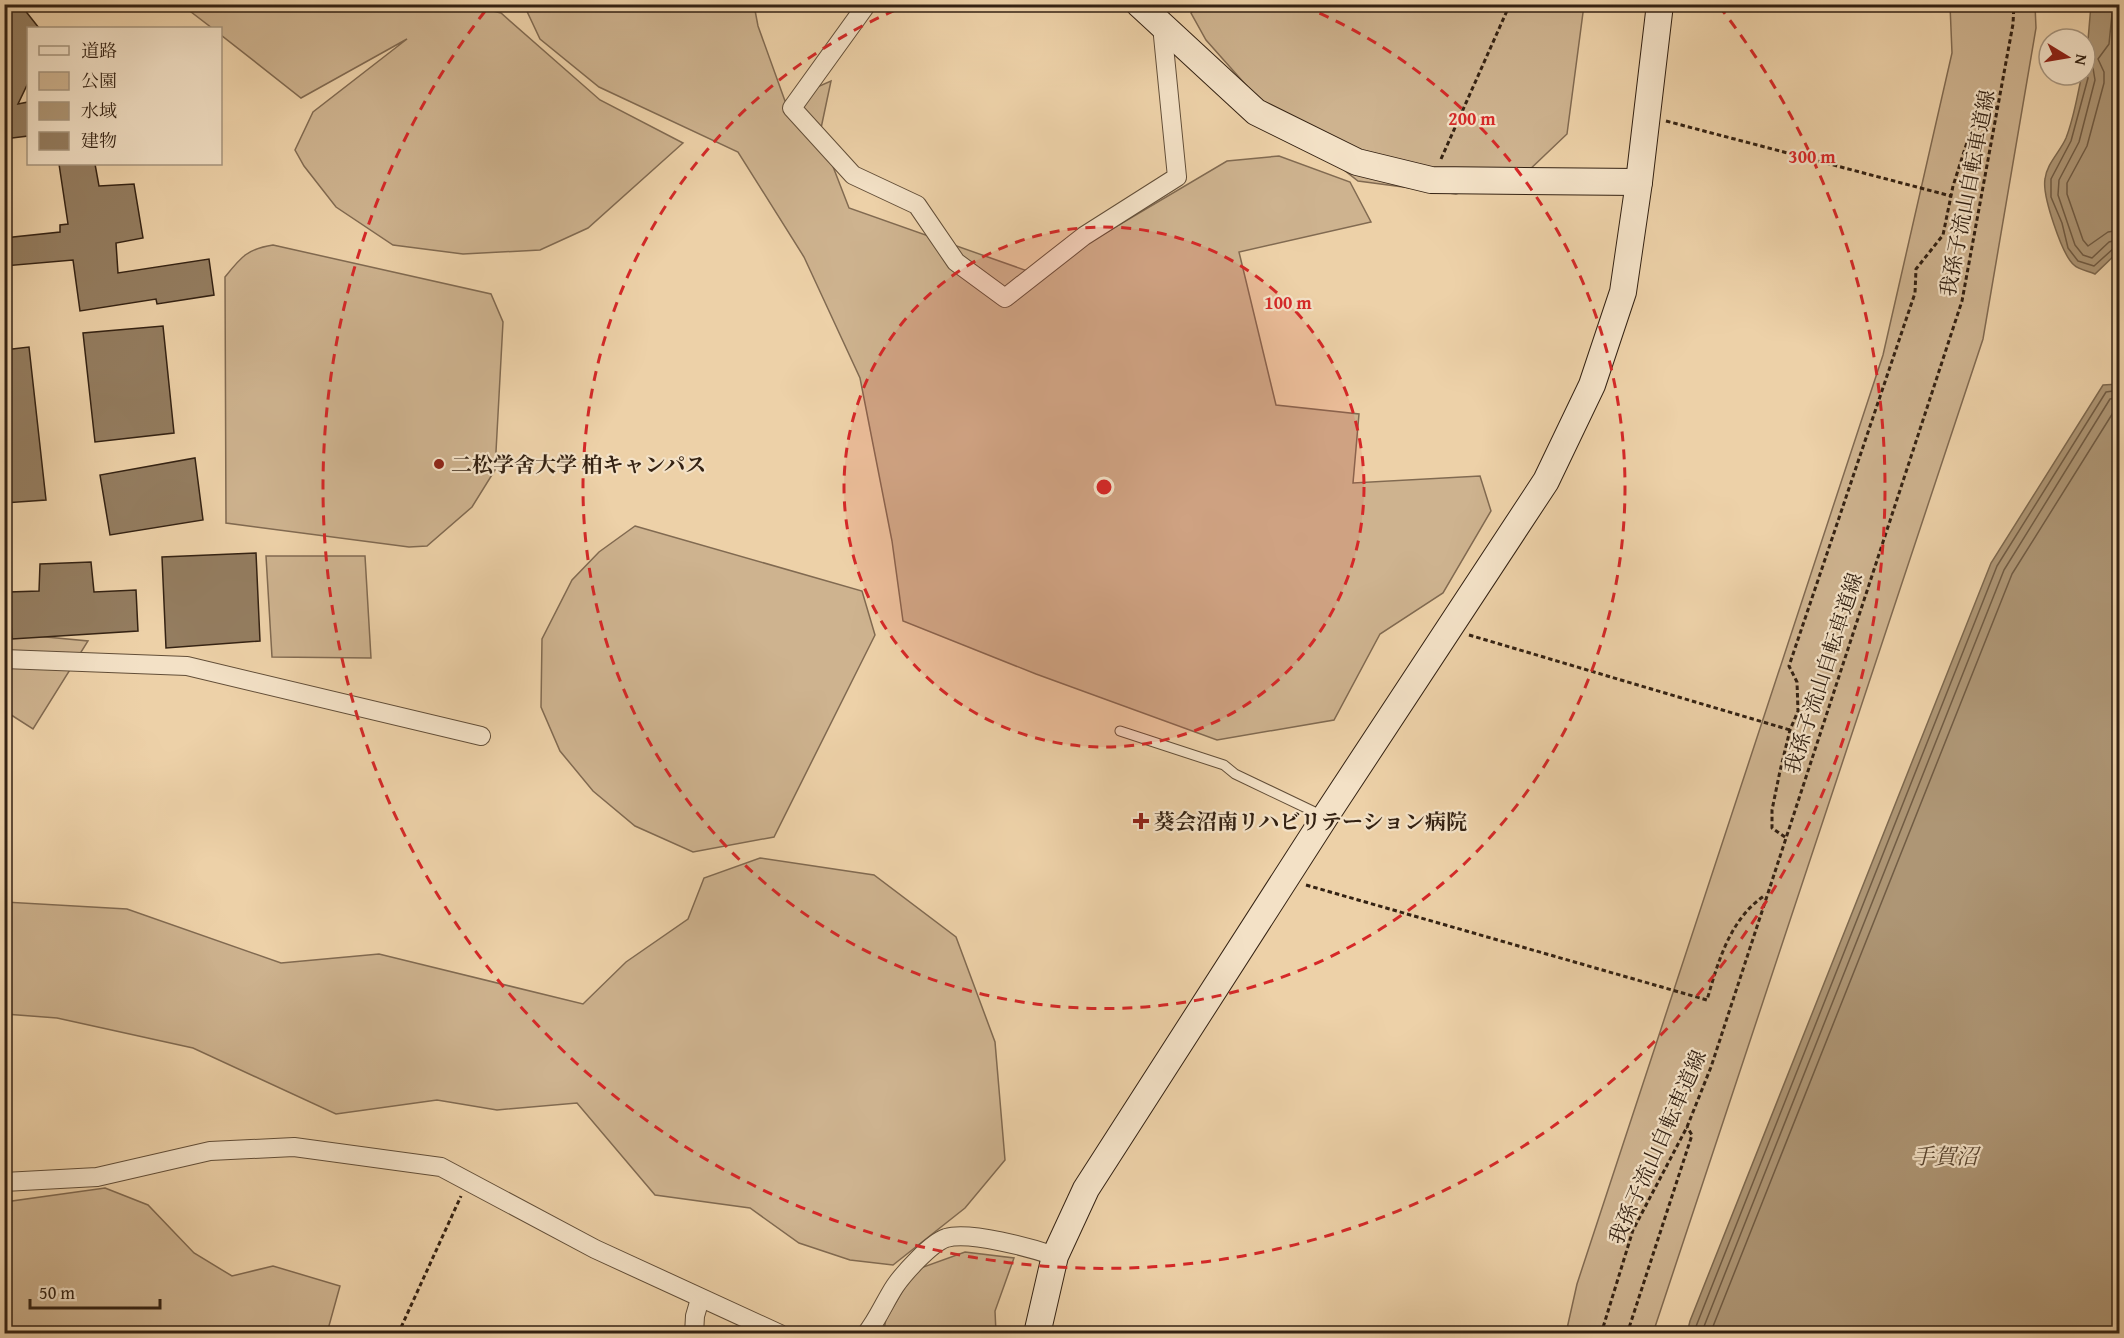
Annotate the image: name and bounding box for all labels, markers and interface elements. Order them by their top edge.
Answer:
legend [27,27,222,165]
north arrow [2037,27,2097,87]
text: 道路 [81,37,117,64]
text: N [2069,52,2095,68]
text: 公園 [81,67,117,94]
street label: 我孫子流山自転車道線 [1932,87,2002,299]
text: 水域 [81,97,117,124]
text: 200 m [1448,105,1496,132]
text: 建物 [81,127,117,154]
text: 300 m [1788,143,1836,170]
text: 100 m [1264,289,1312,316]
place label: 二松学舍大学 柏キャンパス [451,449,706,480]
marker: 二松学舍大学 柏キャンパス [432,457,446,471]
centre of rings [1094,477,1114,497]
street label: 我孫子流山自転車道線 [1776,568,1870,778]
place label: 葵会沼南リハビリテーション病院 [1154,806,1467,837]
marker: 葵会沼南リハビリテーション病院 [1132,812,1150,830]
street label: 我孫子流山自転車道線 [1600,1045,1714,1249]
water label: 手賀沼 [1912,1140,1982,1172]
scale bar [30,1272,160,1310]
text: 50 m [39,1279,75,1306]

